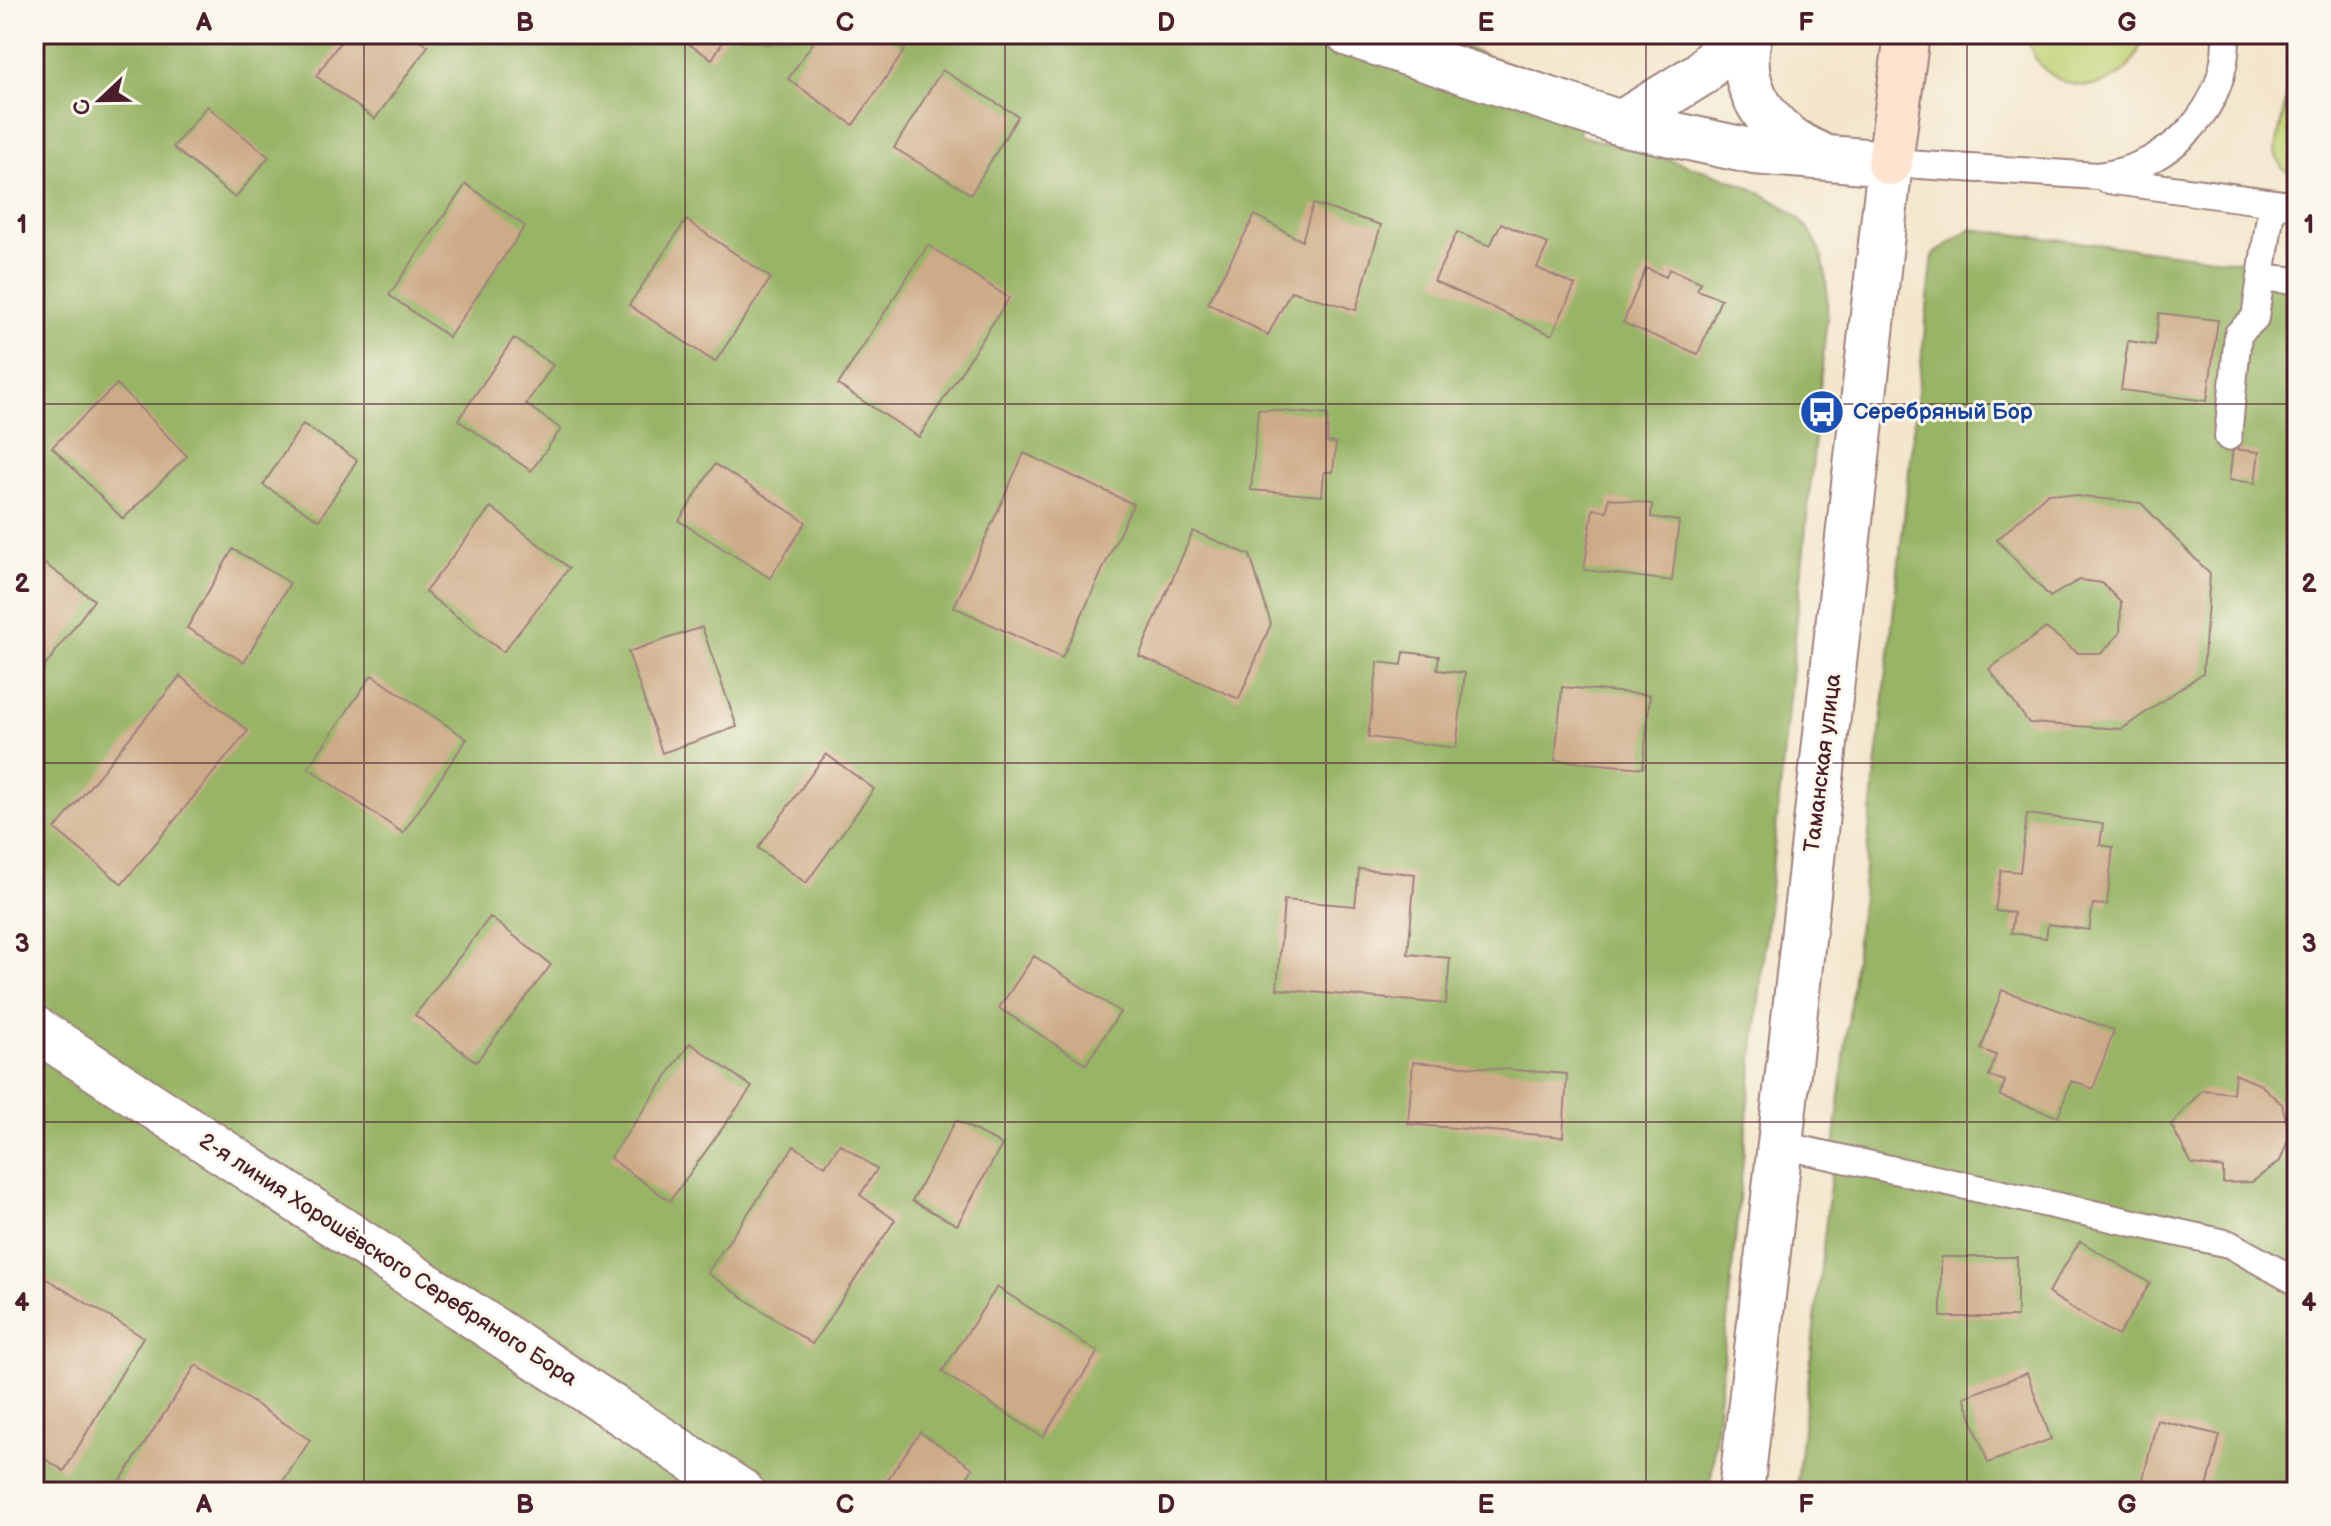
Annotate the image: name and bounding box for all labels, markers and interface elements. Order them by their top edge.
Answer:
text: A [195,8,212,39]
text: B [516,8,534,39]
text: C [836,8,854,39]
text: D [1157,8,1175,39]
text: E [1478,8,1495,39]
text: F [1798,8,1814,39]
text: G [2117,8,2137,39]
north arrow [60,60,140,140]
text: С [67,95,98,119]
text: 1 [17,210,27,241]
text: 1 [2304,210,2314,241]
bus stop icon: Серебряный Бор [1798,388,1846,436]
place label: Серебряный Бор [1853,399,2033,426]
text: 2 [14,569,30,600]
text: 2 [2301,569,2317,600]
street label: Таманская улица [1799,672,1847,854]
text: 3 [14,929,30,960]
text: 3 [2301,929,2317,960]
street label: 2-я линия Хорошёвского Серебряного Бора [194,1127,582,1393]
text: 4 [14,1288,30,1319]
text: 4 [2301,1288,2317,1319]
text: A [195,1490,212,1521]
text: B [516,1490,534,1521]
text: C [836,1490,854,1521]
text: D [1157,1490,1175,1521]
text: E [1478,1490,1495,1521]
text: F [1798,1490,1814,1521]
text: G [2117,1490,2137,1521]

